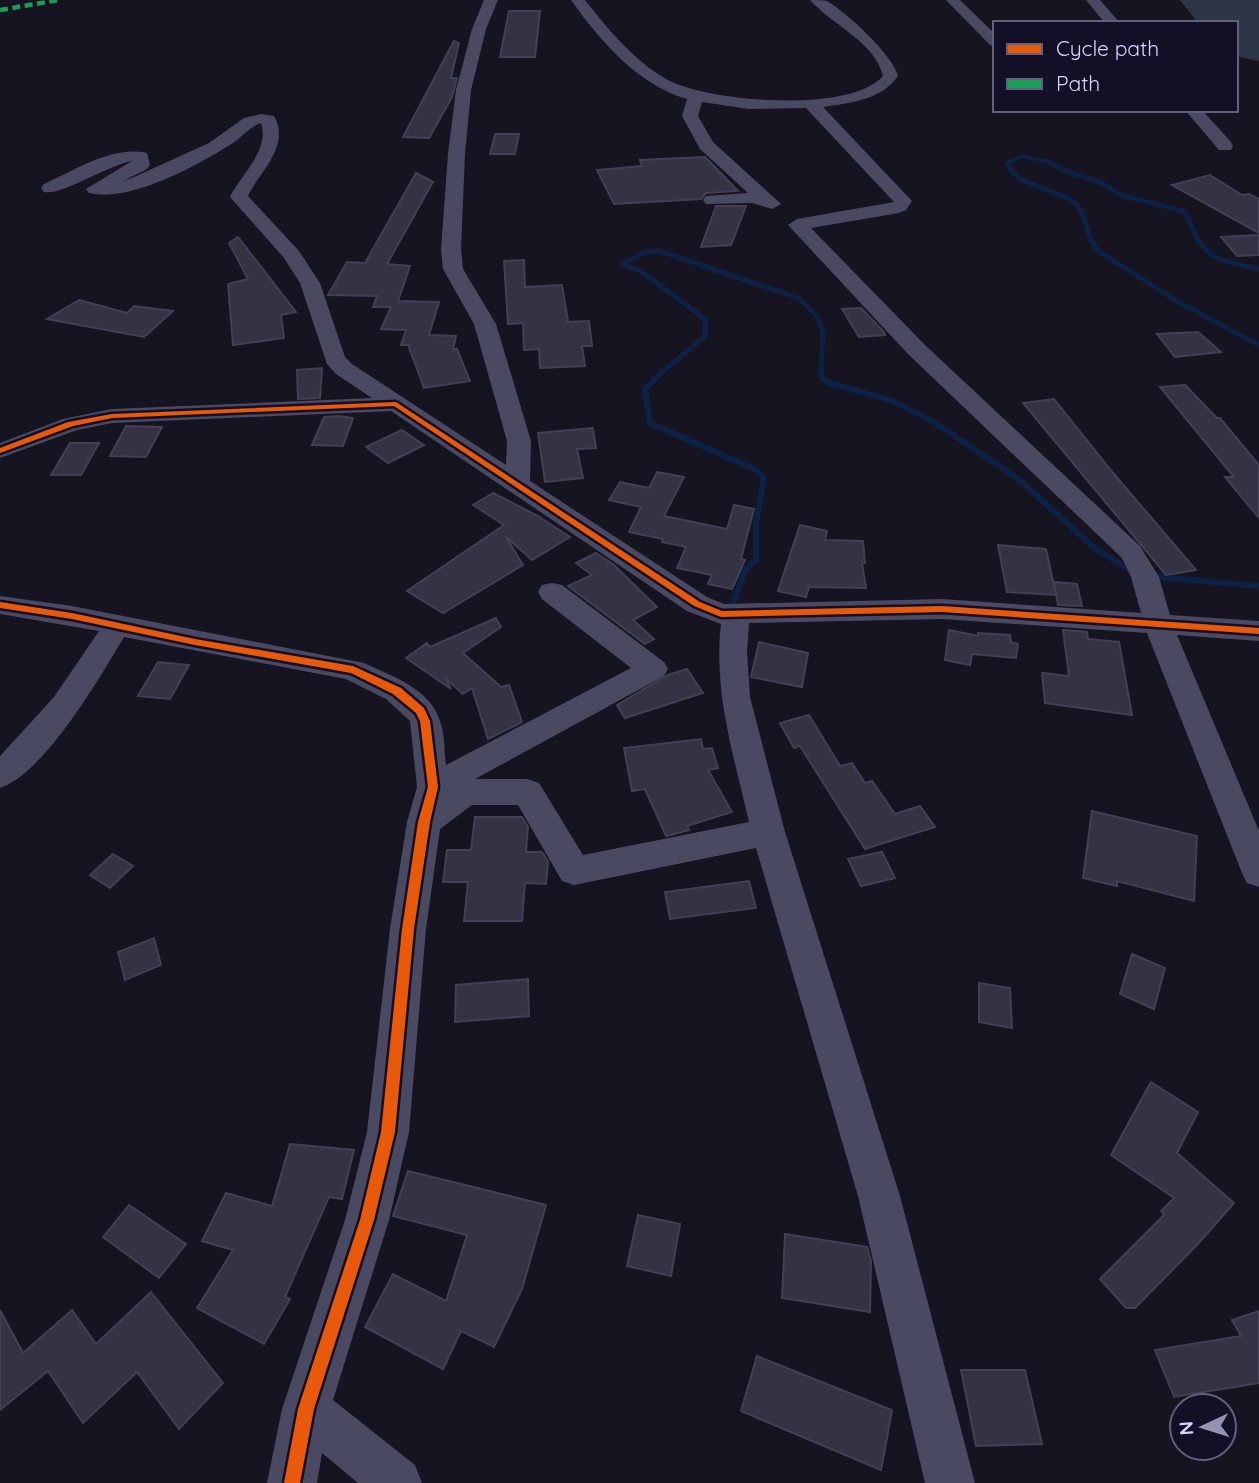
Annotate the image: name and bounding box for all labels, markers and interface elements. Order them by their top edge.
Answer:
legend [993,21,1238,112]
text: Cycle path [1056,35,1159,61]
text: Path [1056,70,1100,96]
north arrow [1168,1392,1238,1462]
text: N [1174,1420,1198,1436]

